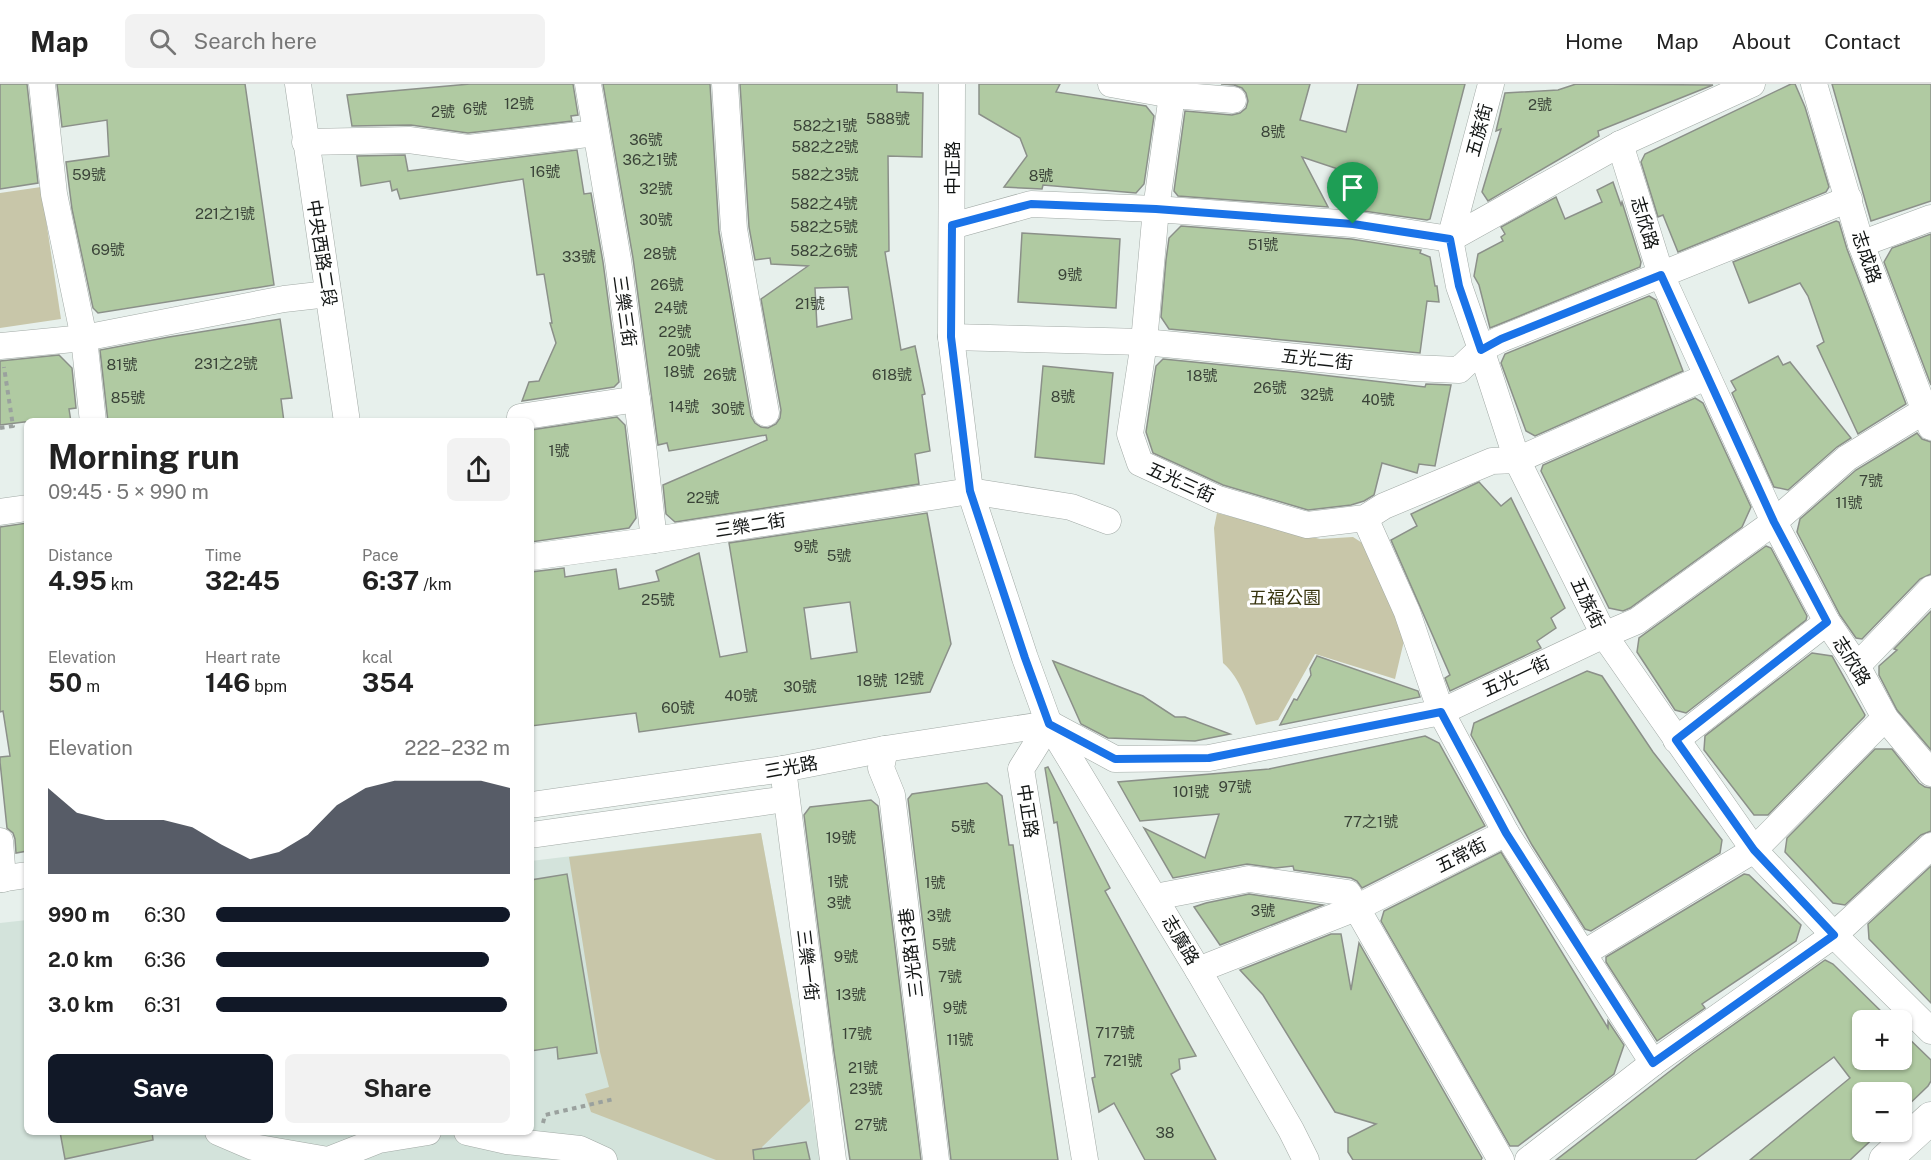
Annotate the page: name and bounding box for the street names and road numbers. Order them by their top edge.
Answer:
street label: 五族街 [1462,101,1496,159]
street label: 中正路 [942,141,963,195]
street label: 志欣路 [1627,194,1663,252]
street label: 中央西路二段 [303,198,341,308]
street label: 志成路 [1848,228,1886,286]
street label: 三樂三街 [610,274,640,348]
street label: 五光二街 [1280,345,1354,373]
street label: 五光三街 [1144,458,1218,506]
street label: 三樂二街 [713,509,787,541]
street label: 五族街 [1567,574,1609,632]
street label: 志欣路 [1829,633,1875,689]
street label: 五光一街 [1479,651,1553,701]
street label: 三光路 [763,752,819,782]
street label: 中正路 [1013,783,1043,839]
street label: 五常街 [1432,833,1490,877]
street label: 三光路13巷 [895,907,927,999]
street label: 志廣路 [1158,911,1204,969]
street label: 三樂一街 [793,928,823,1002]

